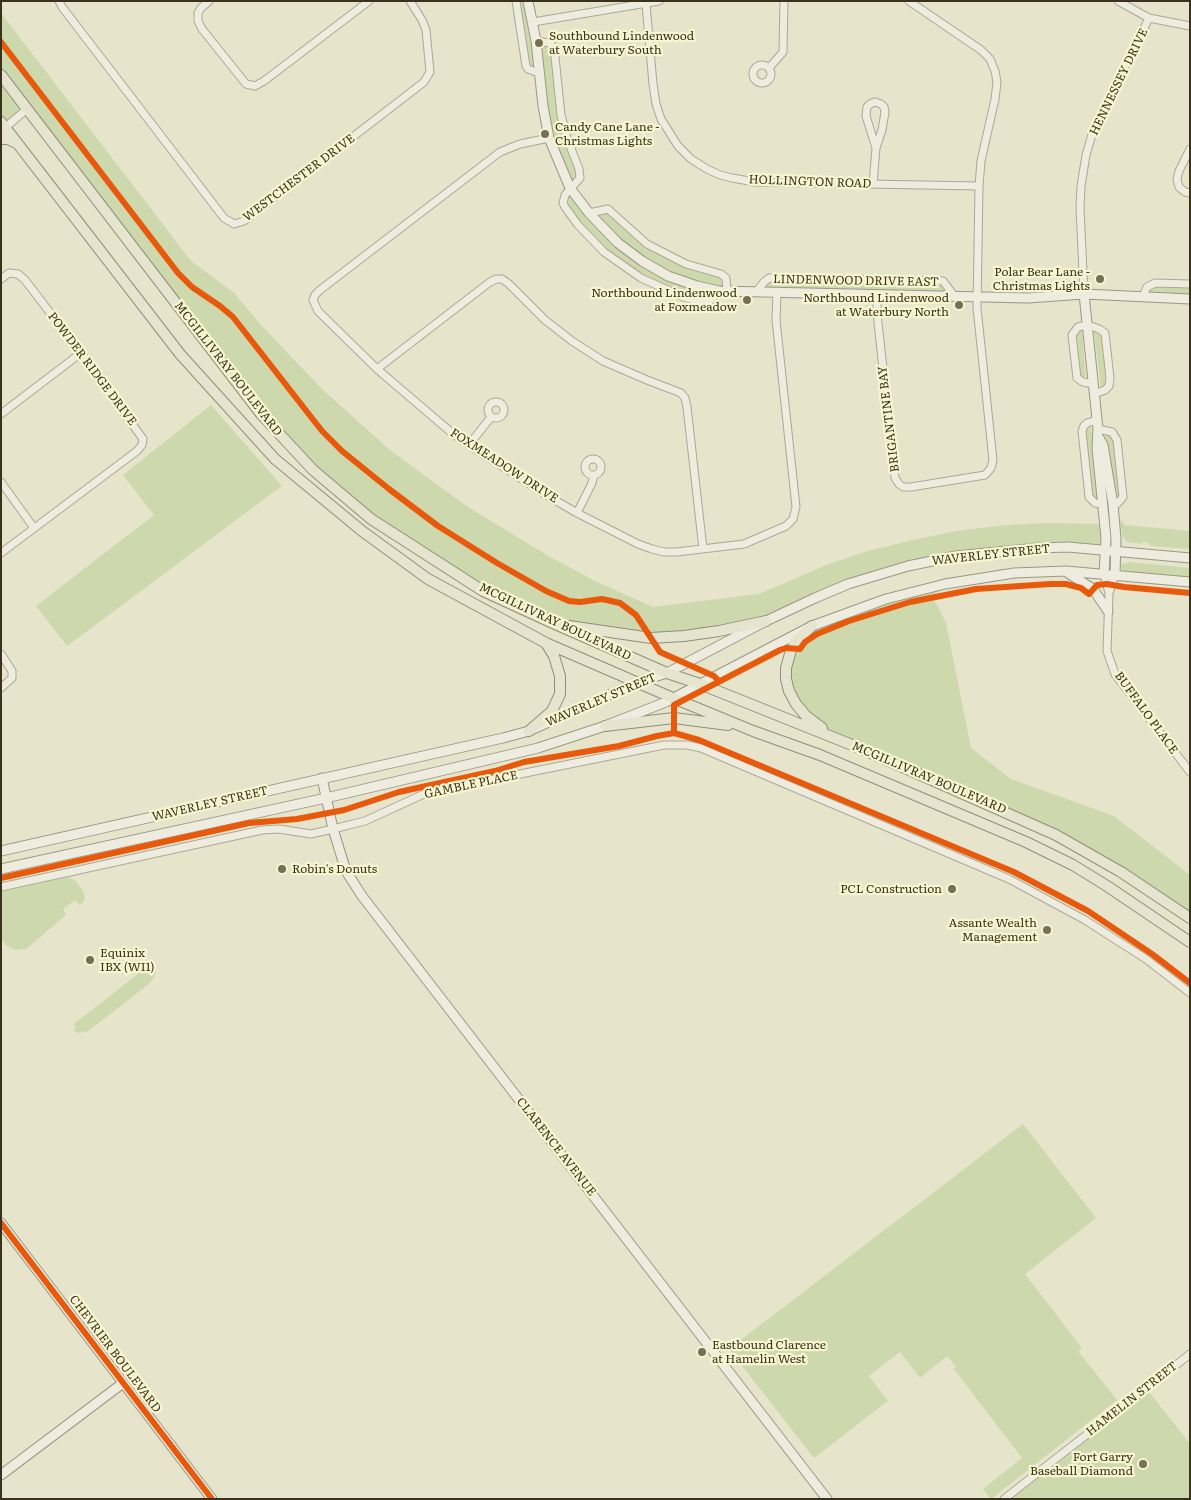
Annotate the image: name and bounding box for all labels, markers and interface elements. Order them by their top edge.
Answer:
street label: HENNESSEY DRIVE [1087,26,1151,138]
place label: Southbound Lindenwood at Waterbury South [549,29,694,57]
marker: Southbound Lindenwood at Waterbury South [533,37,545,49]
place label: Candy Cane Lane - Christmas Lights [555,120,660,148]
marker: Candy Cane Lane - Christmas Lights [539,128,551,140]
street label: WESTCHESTER DRIVE [240,131,358,225]
street label: HOLLINGTON ROAD [748,173,872,191]
place label: Polar Bear Lane - Christmas Lights [993,265,1090,293]
street label: LINDENWOOD DRIVE EAST [773,272,939,290]
marker: Polar Bear Lane - Christmas Lights [1094,273,1106,285]
place label: Northbound Lindenwood at Foxmeadow [591,286,737,314]
place label: Northbound Lindenwood at Waterbury North [803,291,949,319]
marker: Northbound Lindenwood at Foxmeadow [741,294,753,306]
street label: MCGILLIVRAY BOULEVARD [171,299,285,439]
marker: Northbound Lindenwood at Waterbury North [953,299,965,311]
street label: POWDER RIDGE DRIVE [45,309,139,429]
street label: BRIGANTINE BAY [875,365,903,473]
street label: FOXMEADOW DRIVE [447,426,561,506]
street label: WAVERLEY STREET [931,542,1051,568]
street label: MCGILLIVRAY BOULEVARD [477,580,633,664]
street label: BUFFALO PLACE [1111,669,1181,757]
street label: WAVERLEY STREET [544,670,658,730]
street label: MCGILLIVRAY BOULEVARD [850,739,1008,817]
street label: GAMBLE PLACE [423,768,519,802]
street label: WAVERLEY STREET [150,784,270,824]
place label: Robin's Donuts [292,862,377,876]
marker: Robin's Donuts [276,863,288,875]
place label: PCL Construction [840,882,942,896]
marker: PCL Construction [946,883,958,895]
place label: Assante Wealth Management [949,916,1037,944]
marker: Assante Wealth Management [1041,924,1053,936]
place label: Equinix IBX (WI1) [100,946,155,974]
marker: Equinix IBX (WI1) [84,954,96,966]
street label: CLARENCE AVENUE [513,1095,599,1199]
street label: CHEVRIER BOULEVARD [66,1292,164,1416]
place label: Eastbound Clarence at Hamelin West [712,1338,826,1366]
marker: Eastbound Clarence at Hamelin West [696,1346,708,1358]
street label: HAMELIN STREET [1084,1359,1180,1439]
place label: Fort Garry Baseball Diamond [1030,1450,1133,1478]
marker: Fort Garry Baseball Diamond [1137,1458,1149,1470]

